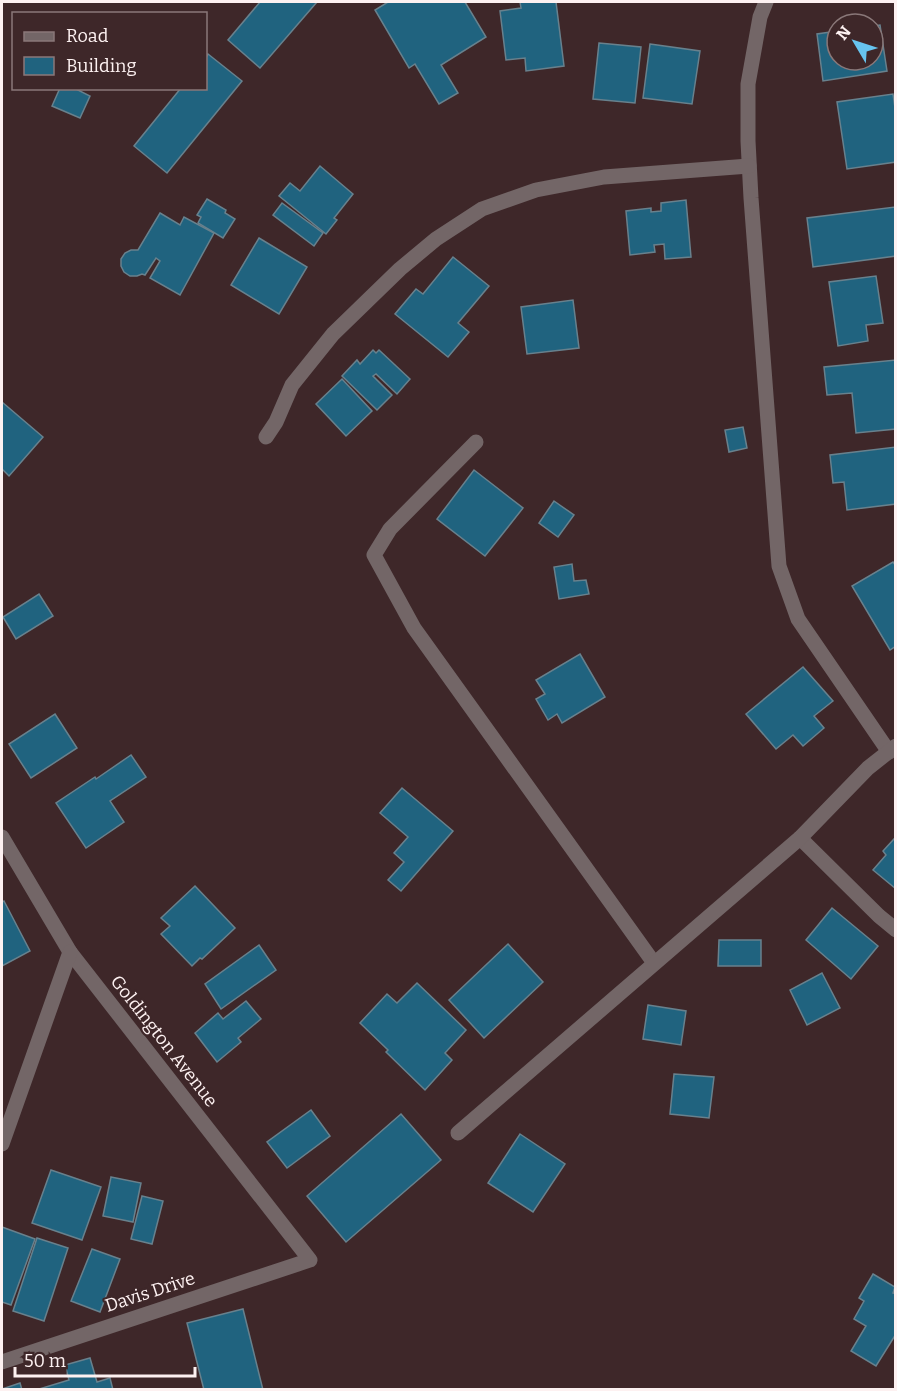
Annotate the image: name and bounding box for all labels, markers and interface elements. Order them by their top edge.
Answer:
legend [12,12,207,90]
north arrow [825,12,885,72]
text: N [832,22,855,44]
text: Road [66,25,109,47]
text: Building [66,55,137,77]
street label: Goldington Avenue [106,971,222,1111]
street label: Davis Drive [102,1267,198,1317]
scale bar [15,1340,195,1378]
text: 50 m [24,1350,66,1372]

